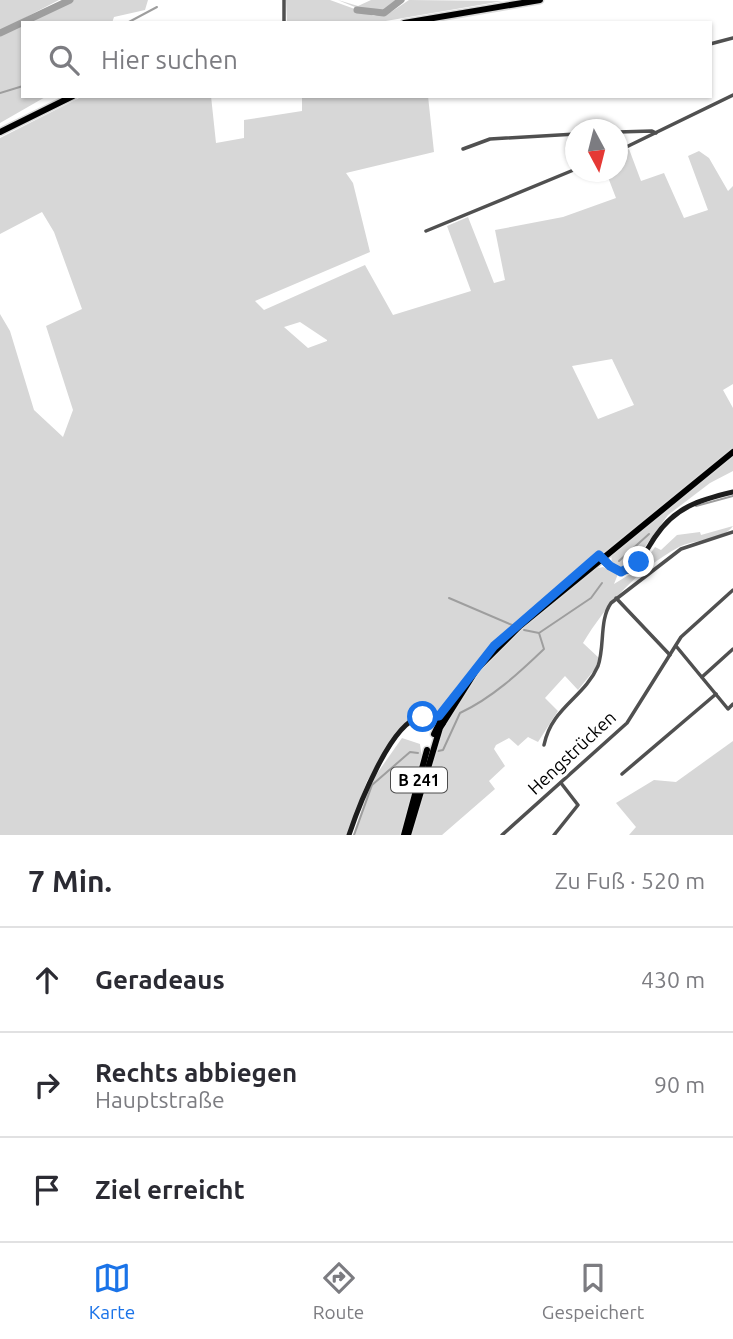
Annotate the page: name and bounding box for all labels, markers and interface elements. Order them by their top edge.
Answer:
search box [21,21,712,98]
icon: search [45,41,83,79]
text: Hier suchen [101,45,238,74]
north arrow [565,119,628,182]
route end [623,546,654,577]
route start [407,701,438,732]
street label: Hengstrücken [523,707,619,798]
road number: B 241 [391,768,447,792]
text: 7 Min. [28,864,112,898]
text: Zu Fuß · 520 m [555,868,705,893]
icon: ahead [28,961,66,999]
text: Geradeaus [95,965,225,994]
text: 430 m [641,967,705,992]
text: Rechts abbiegen [95,1058,297,1087]
icon: right [28,1066,66,1104]
text: 90 m [654,1072,705,1097]
text: Hauptstraße [95,1087,225,1112]
icon: arrive [28,1171,66,1209]
text: Ziel erreicht [95,1175,245,1204]
tab: Karte [89,1259,135,1323]
tab: Route [313,1259,364,1323]
tab: Gespeichert [542,1259,644,1323]

